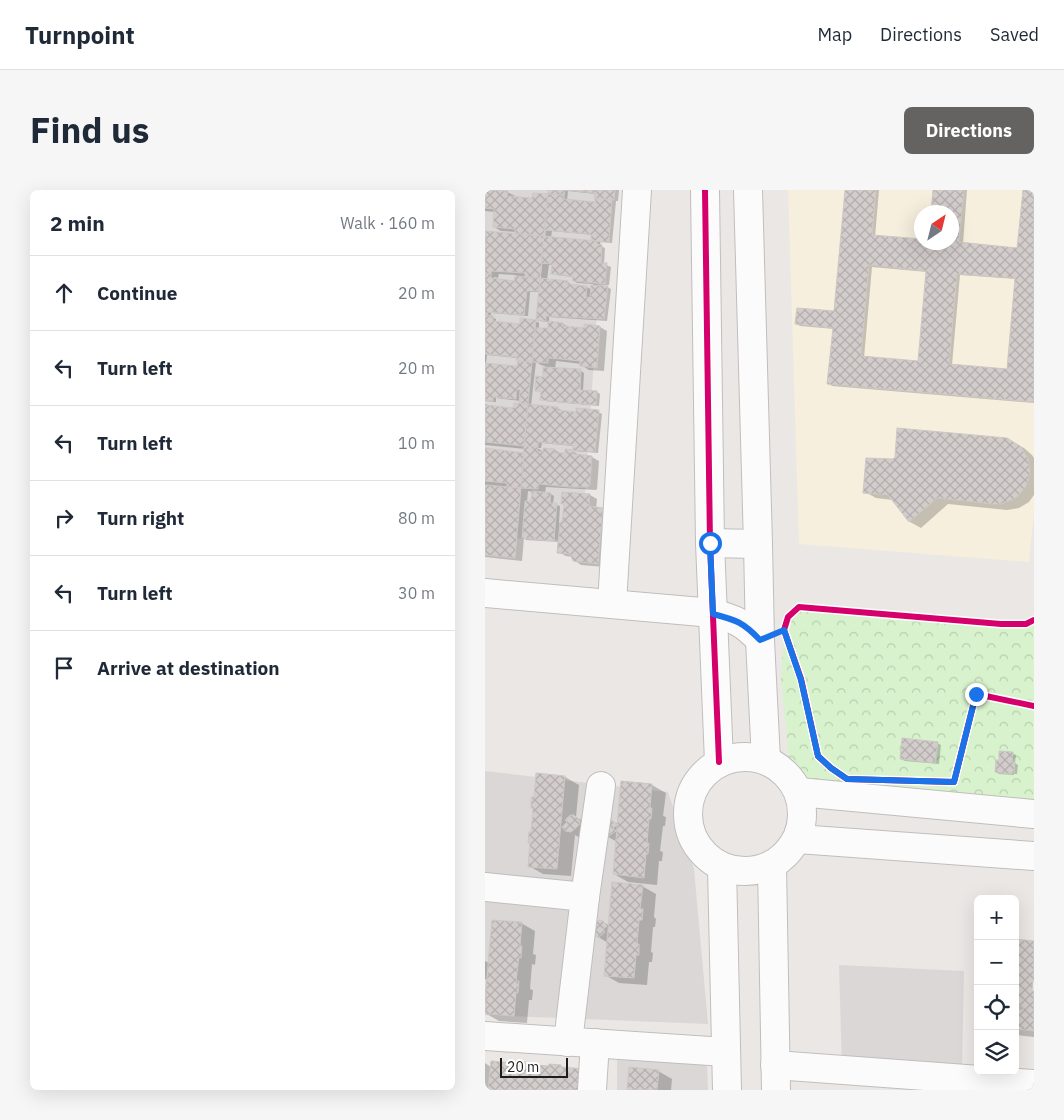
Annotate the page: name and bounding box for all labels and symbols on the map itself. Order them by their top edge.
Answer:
north arrow [914,205,959,250]
route start [699,532,722,555]
route end [965,683,988,706]
scale bar [500,1055,567,1078]

